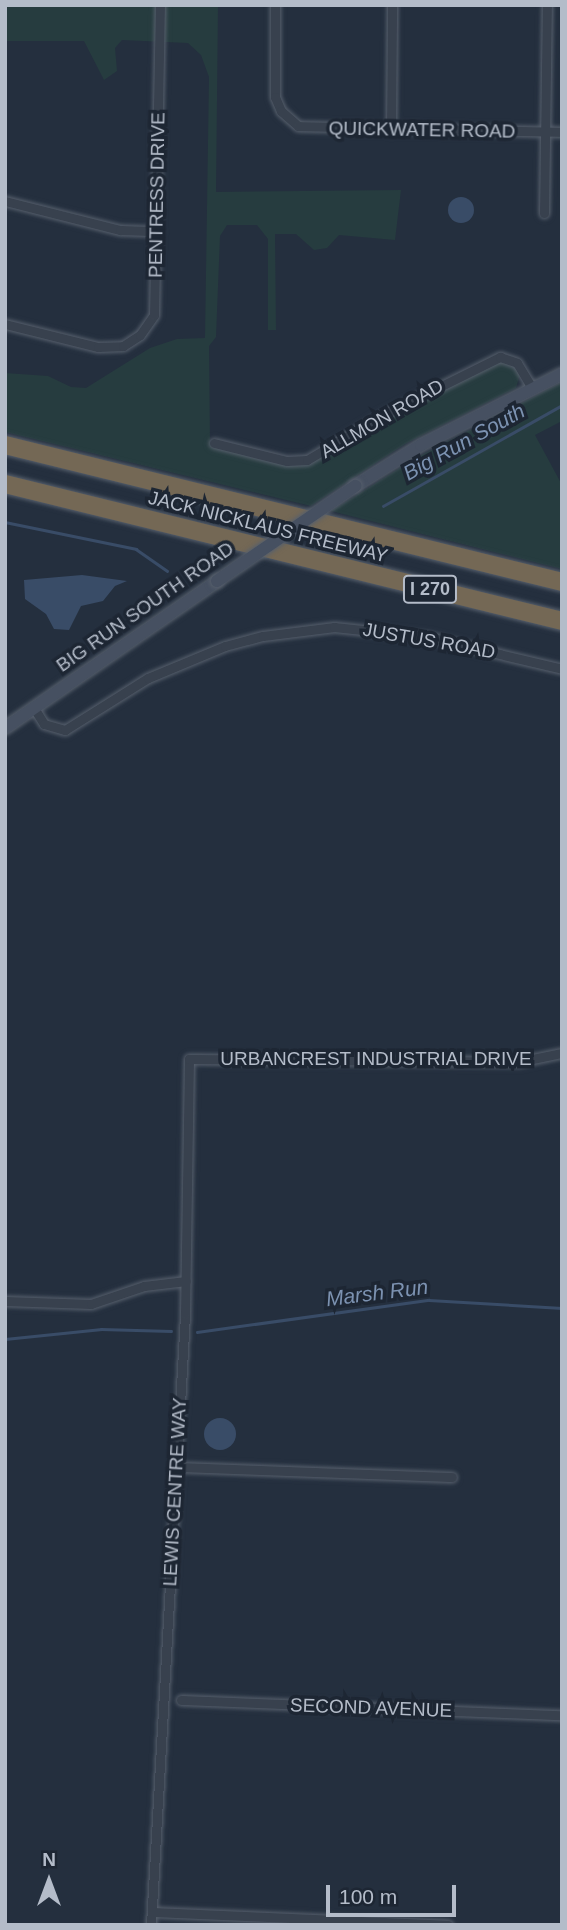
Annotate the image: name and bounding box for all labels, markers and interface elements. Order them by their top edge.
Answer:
street label: PENTRESS DRIVE [144,112,170,278]
street label: QUICKWATER ROAD [328,117,516,143]
street label: ALLMON ROAD [316,375,448,463]
water label: Big Run South [399,398,529,486]
street label: JACK NICKLAUS FREEWAY [146,486,390,568]
street label: BIG RUN SOUTH ROAD [52,537,238,677]
road number: I 270 [402,574,458,604]
street label: JUSTUS ROAD [361,618,497,664]
street label: URBANCREST INDUSTRIAL DRIVE [220,1048,532,1070]
water label: Marsh Run [324,1274,430,1312]
street label: LEWIS CENTRE WAY [159,1397,191,1587]
street label: SECOND AVENUE [289,1694,453,1722]
north arrow [14,1846,84,1916]
text: N [42,1849,56,1870]
scale bar [329,1870,458,1914]
text: 100 m [339,1885,397,1908]

